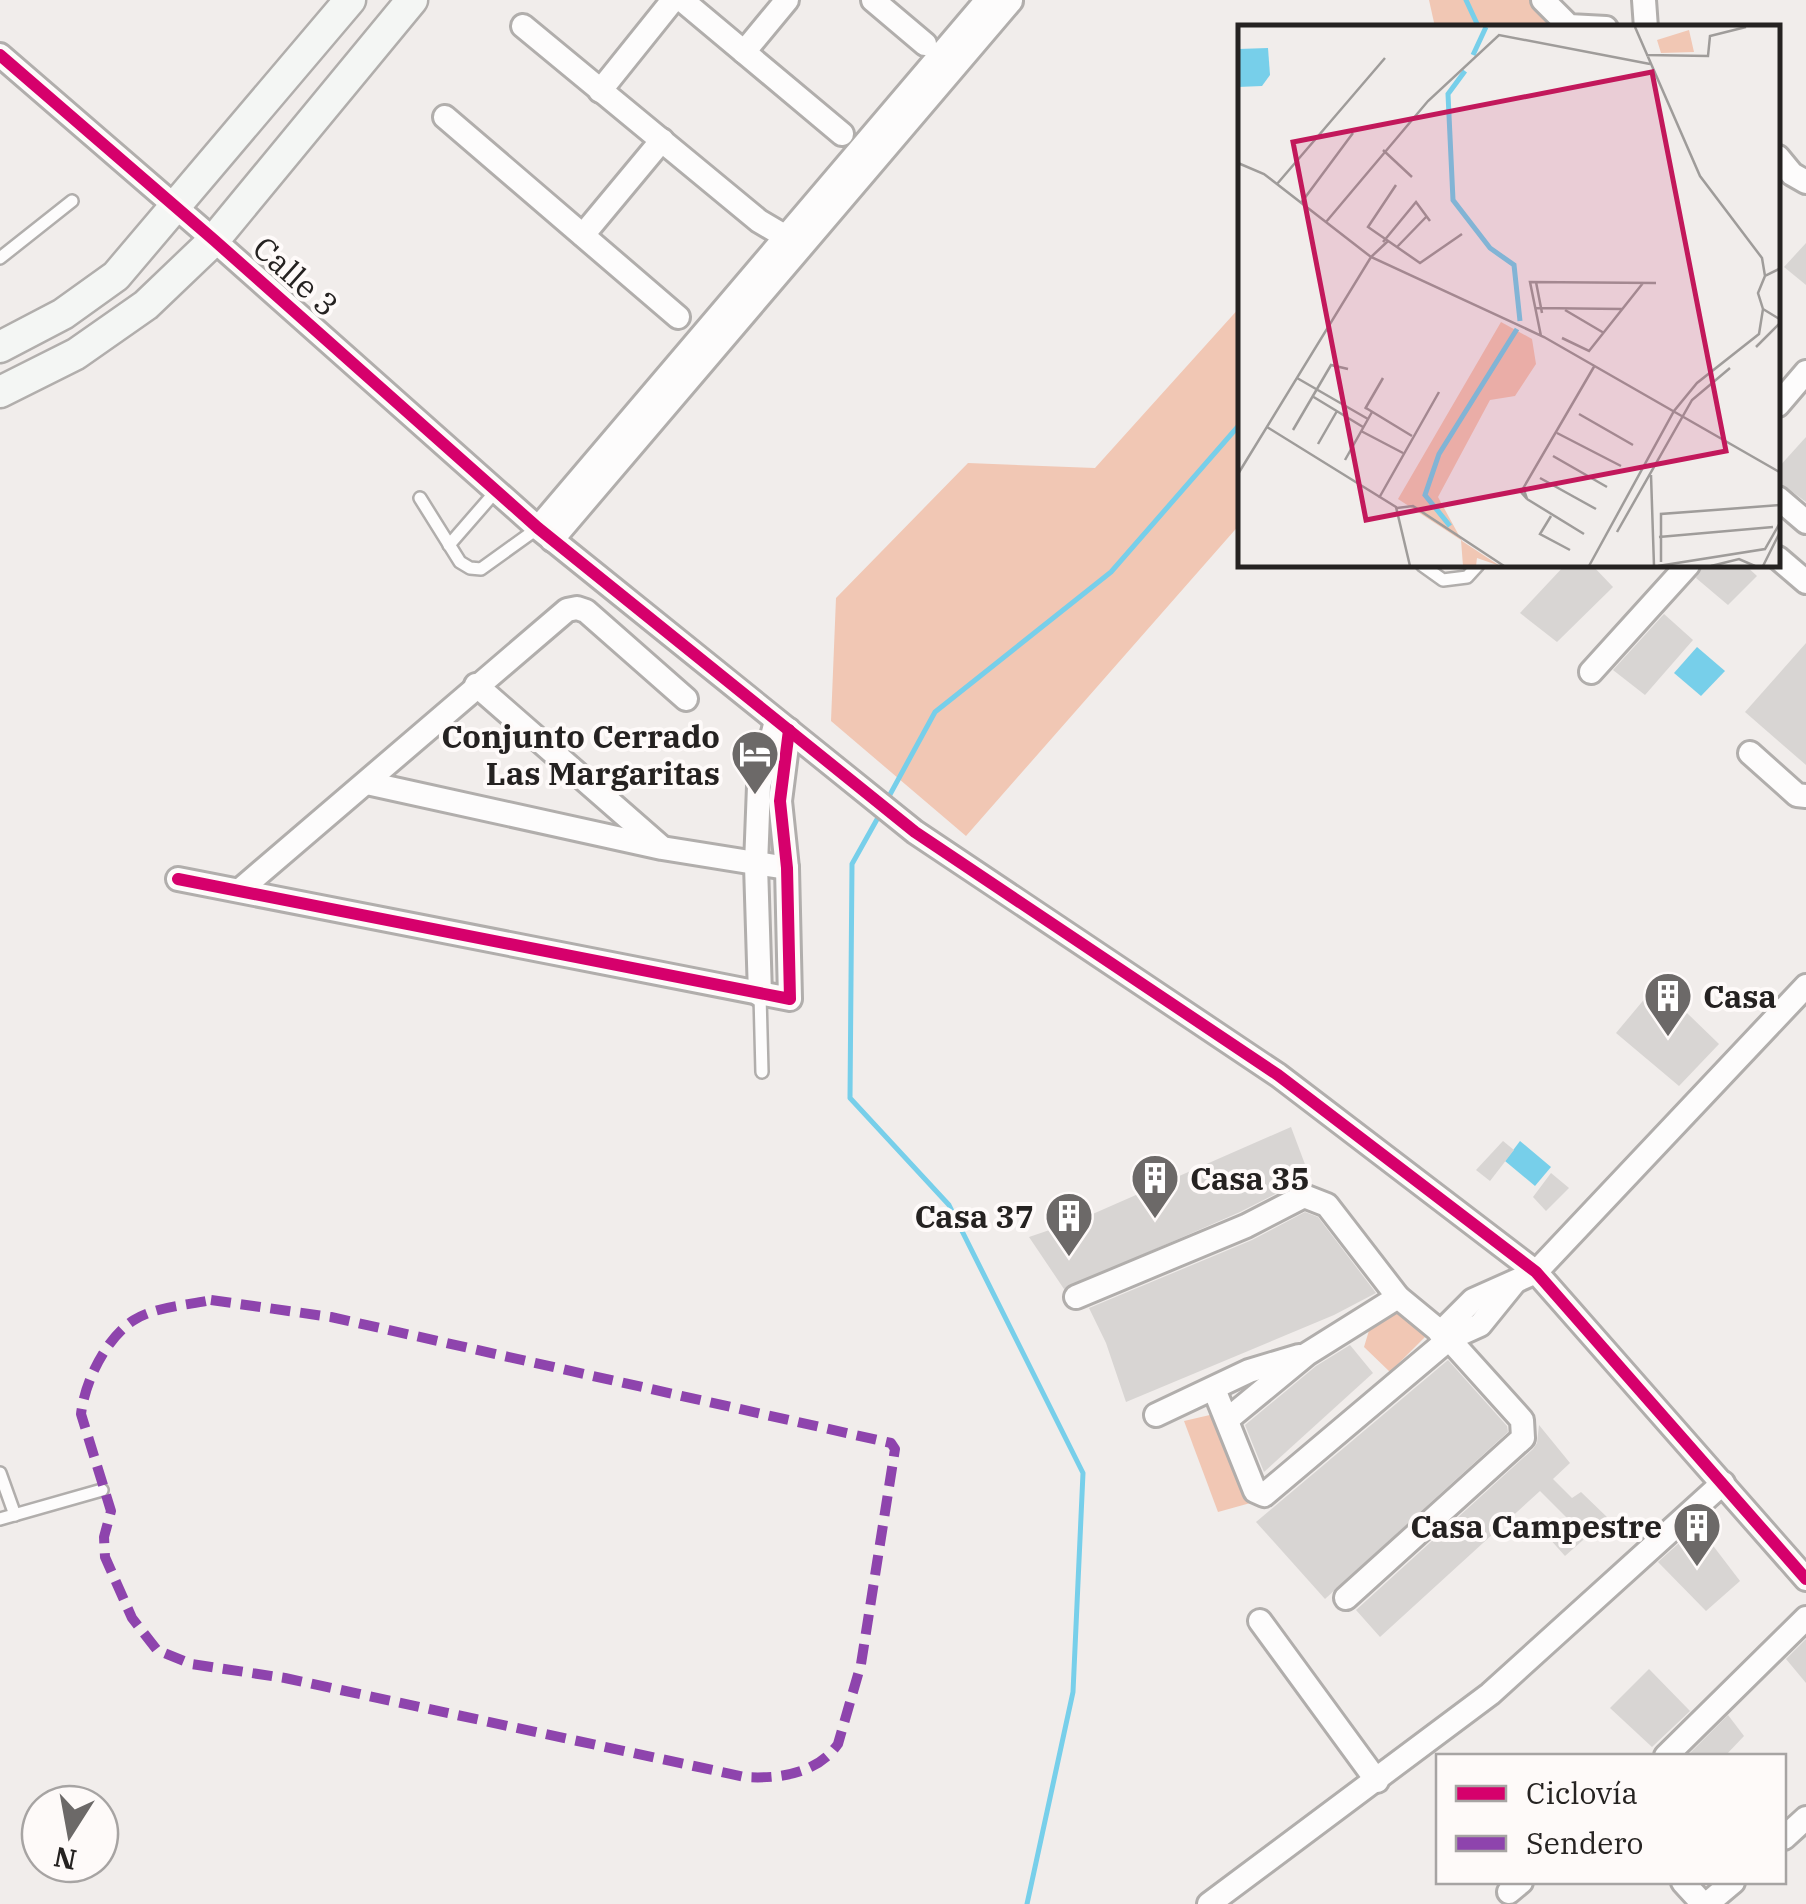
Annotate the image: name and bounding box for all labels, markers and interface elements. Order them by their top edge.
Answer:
inset map [1238,25,1781,568]
street label: Calle 3 [244,227,348,325]
place label: Conjunto Cerrado Las Margaritas [441,715,720,794]
hotel icon: Conjunto Cerrado Las Margaritas [729,728,781,796]
building icon: Casa [1642,970,1694,1038]
place label: Casa [1703,975,1777,1017]
building icon: Casa 35 [1129,1152,1181,1220]
place label: Casa 35 [1190,1157,1310,1199]
building icon: Casa 37 [1043,1190,1095,1258]
place label: Casa 37 [914,1195,1034,1237]
building icon: Casa Campestre [1671,1500,1723,1568]
place label: Casa Campestre [1410,1505,1662,1547]
legend [1436,1754,1786,1884]
text: Ciclovía [1526,1773,1638,1812]
north arrow [20,1784,120,1884]
text: Sendero [1526,1823,1643,1862]
text: N [51,1839,80,1879]

